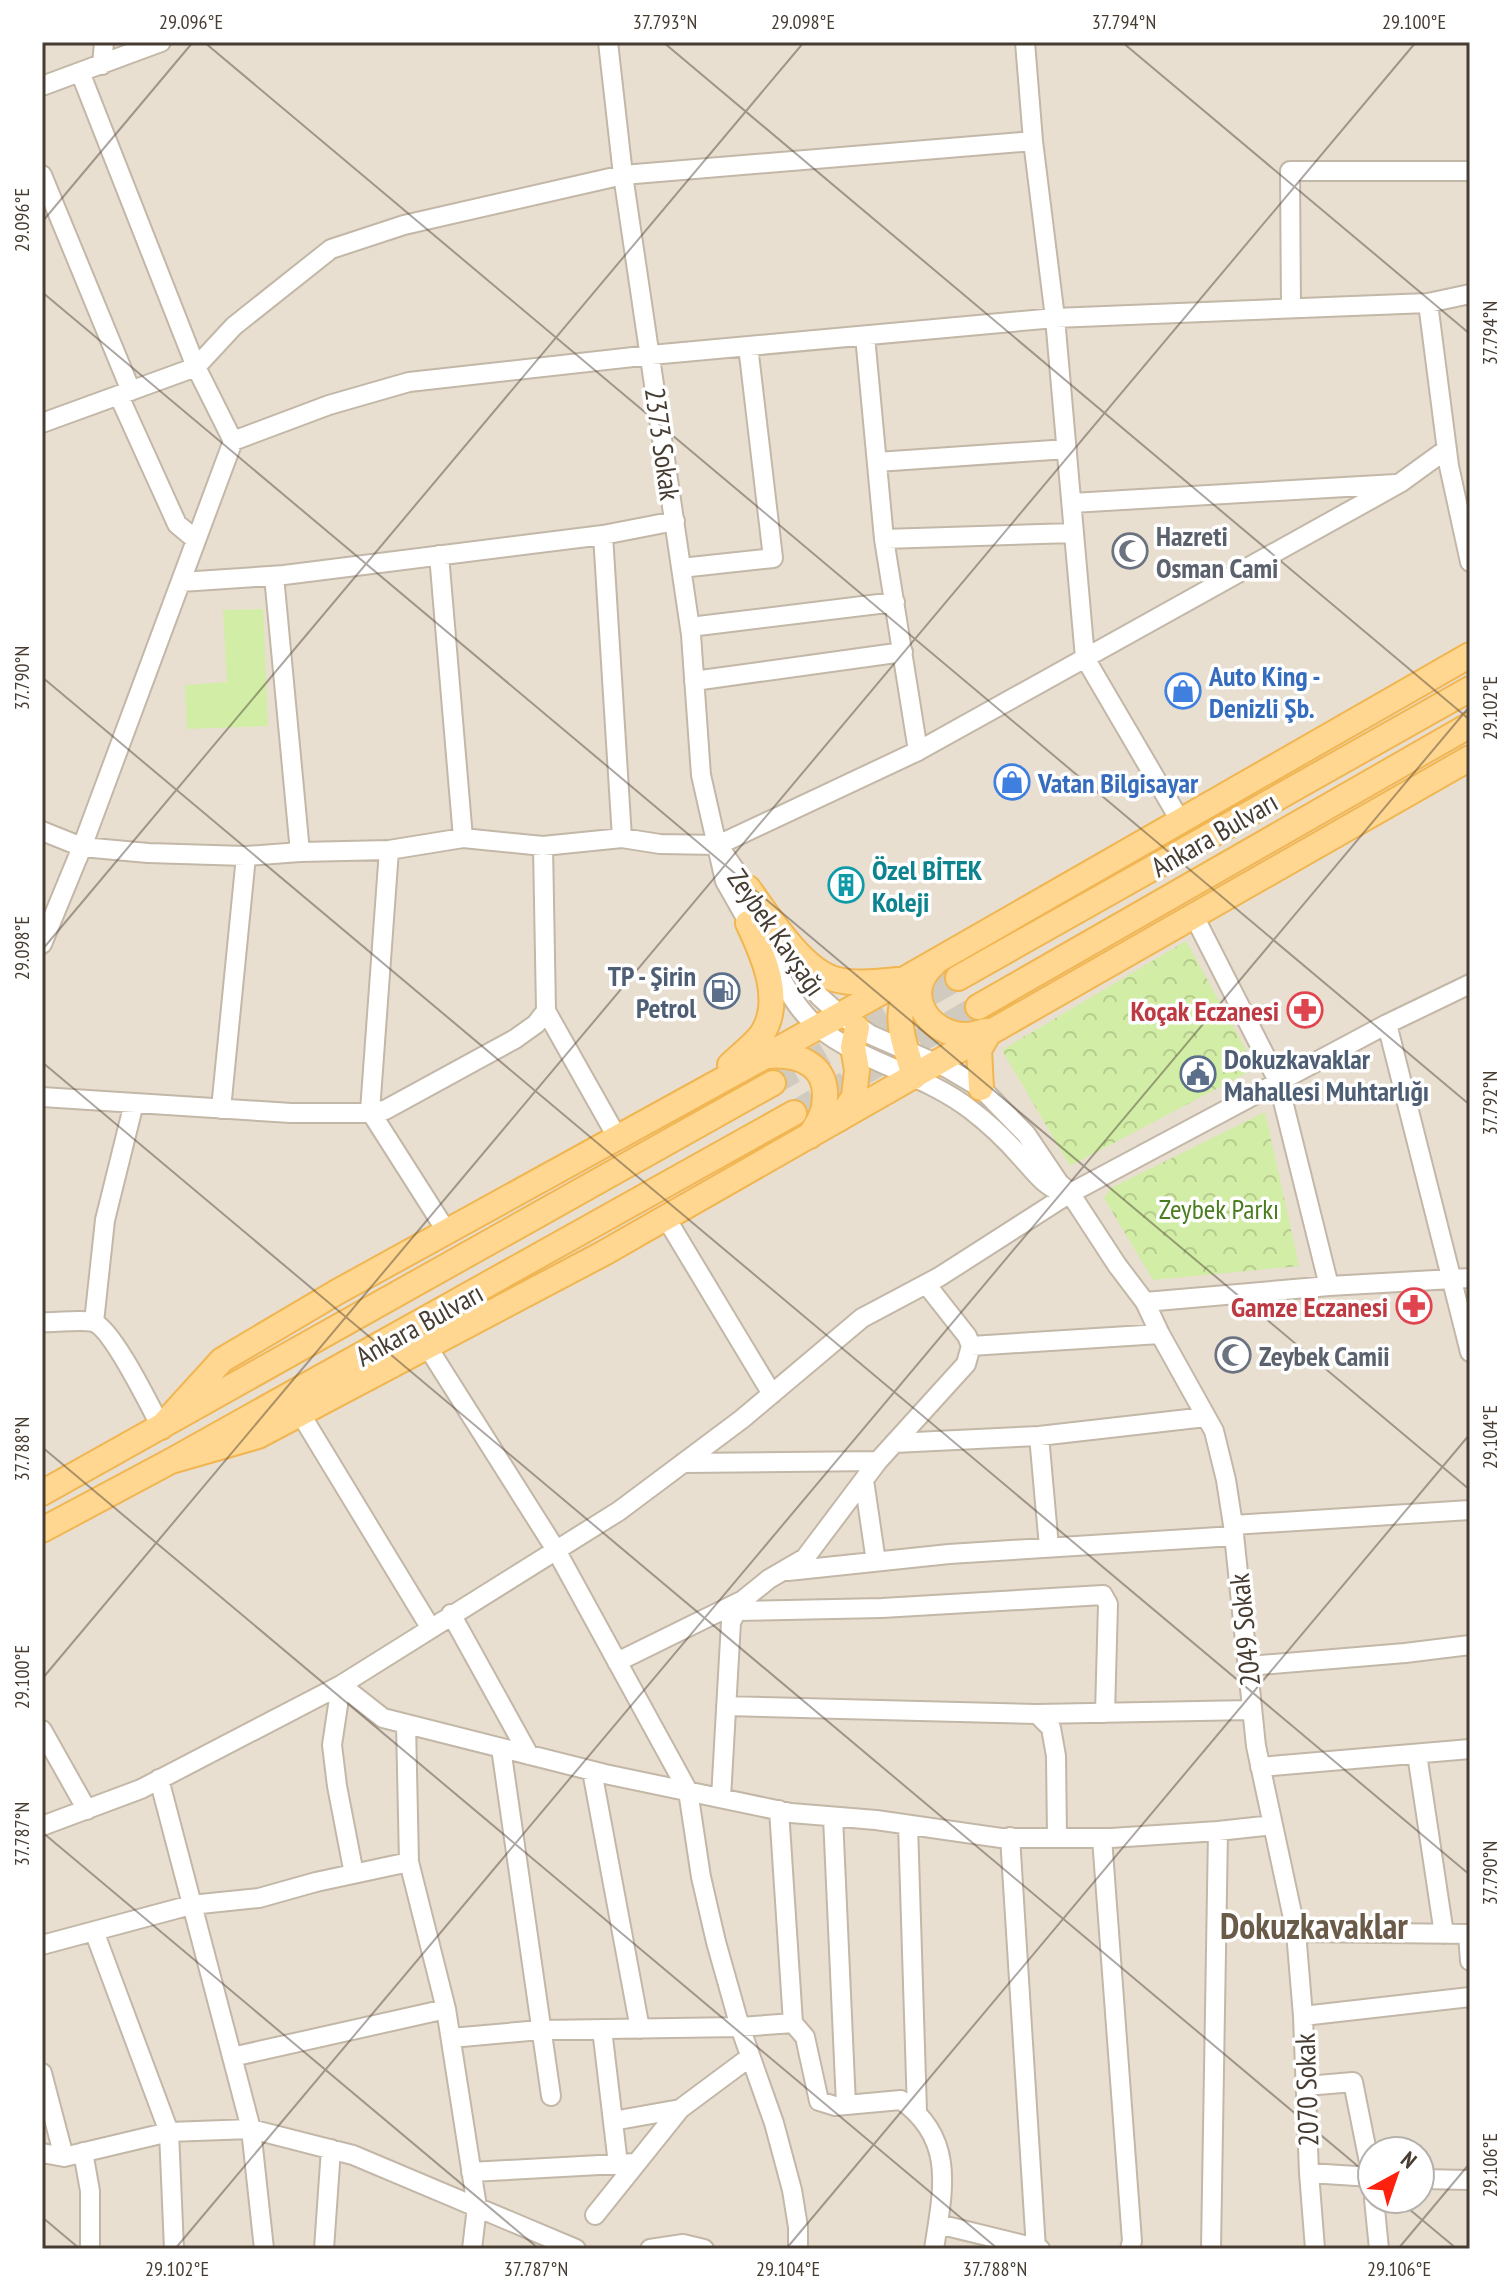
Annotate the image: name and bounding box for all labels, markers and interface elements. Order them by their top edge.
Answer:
text: 29.096°E [159,9,223,35]
text: 37.793°N [633,9,697,35]
text: 29.098°E [771,9,835,35]
text: 37.794°N [1092,9,1156,35]
text: 29.100°E [1382,9,1446,35]
text: 29.096°E [9,188,35,252]
text: 37.794°N [1477,301,1503,365]
street label: 2373 Sokak [637,385,689,503]
place label: Hazreti Osman Cami [1156,517,1278,586]
mosque icon: Hazreti Osman Cami [1111,532,1149,570]
text: 37.790°N [9,646,35,710]
place label: Auto King - Denizli Şb. [1208,657,1321,726]
shop icon: Auto King - Denizli Şb. [1164,672,1202,710]
text: 29.102°E [1477,676,1503,740]
shop icon: Vatan Bilgisayar [993,763,1031,801]
place label: Vatan Bilgisayar [1037,764,1199,801]
street label: Ankara Bulvarı [1144,783,1284,885]
place label: Özel BİTEK Koleji [872,851,983,920]
street label: Zeybek Kavşağı [720,861,834,1003]
building icon: Özel BİTEK Koleji [827,866,865,904]
text: 29.098°E [9,916,35,980]
place label: TP - Şirin Petrol [608,957,696,1026]
fuel station icon: TP - Şirin Petrol [703,972,741,1010]
pharmacy icon: Koçak Eczanesi [1286,991,1324,1029]
place label: Koçak Eczanesi [1131,992,1279,1029]
place label: Dokuzkavaklar Mahallesi Muhtarlığı [1224,1040,1429,1109]
public building icon: Dokuzkavaklar Mahallesi Muhtarlığı [1179,1055,1217,1093]
text: 37.792°N [1477,1071,1503,1135]
park label: Zeybek Parkı [1159,1190,1279,1227]
street label: Ankara Bulvarı [349,1274,489,1374]
pharmacy icon: Gamze Eczanesi [1395,1287,1433,1325]
place label: Gamze Eczanesi [1231,1288,1388,1325]
mosque icon: Zeybek Camii [1214,1336,1252,1374]
place label: Zeybek Camii [1259,1337,1390,1374]
text: 29.104°E [1477,1405,1503,1469]
text: 37.788°N [9,1417,35,1481]
street label: 2049 Sokak [1220,1572,1268,1688]
text: 29.100°E [9,1645,35,1709]
text: 37.787°N [9,1802,35,1866]
text: 37.790°N [1477,1841,1503,1905]
district label: Dokuzkavaklar [1220,1902,1408,1949]
street label: 2070 Sokak [1286,2033,1326,2147]
text: 29.106°E [1477,2133,1503,2197]
north arrow [1356,2135,1436,2215]
text: N [1395,2145,1422,2174]
text: 29.102°E [145,2256,209,2282]
text: 37.787°N [504,2256,568,2282]
text: 29.104°E [756,2256,820,2282]
text: 37.788°N [963,2256,1027,2282]
text: 29.106°E [1367,2256,1431,2282]

